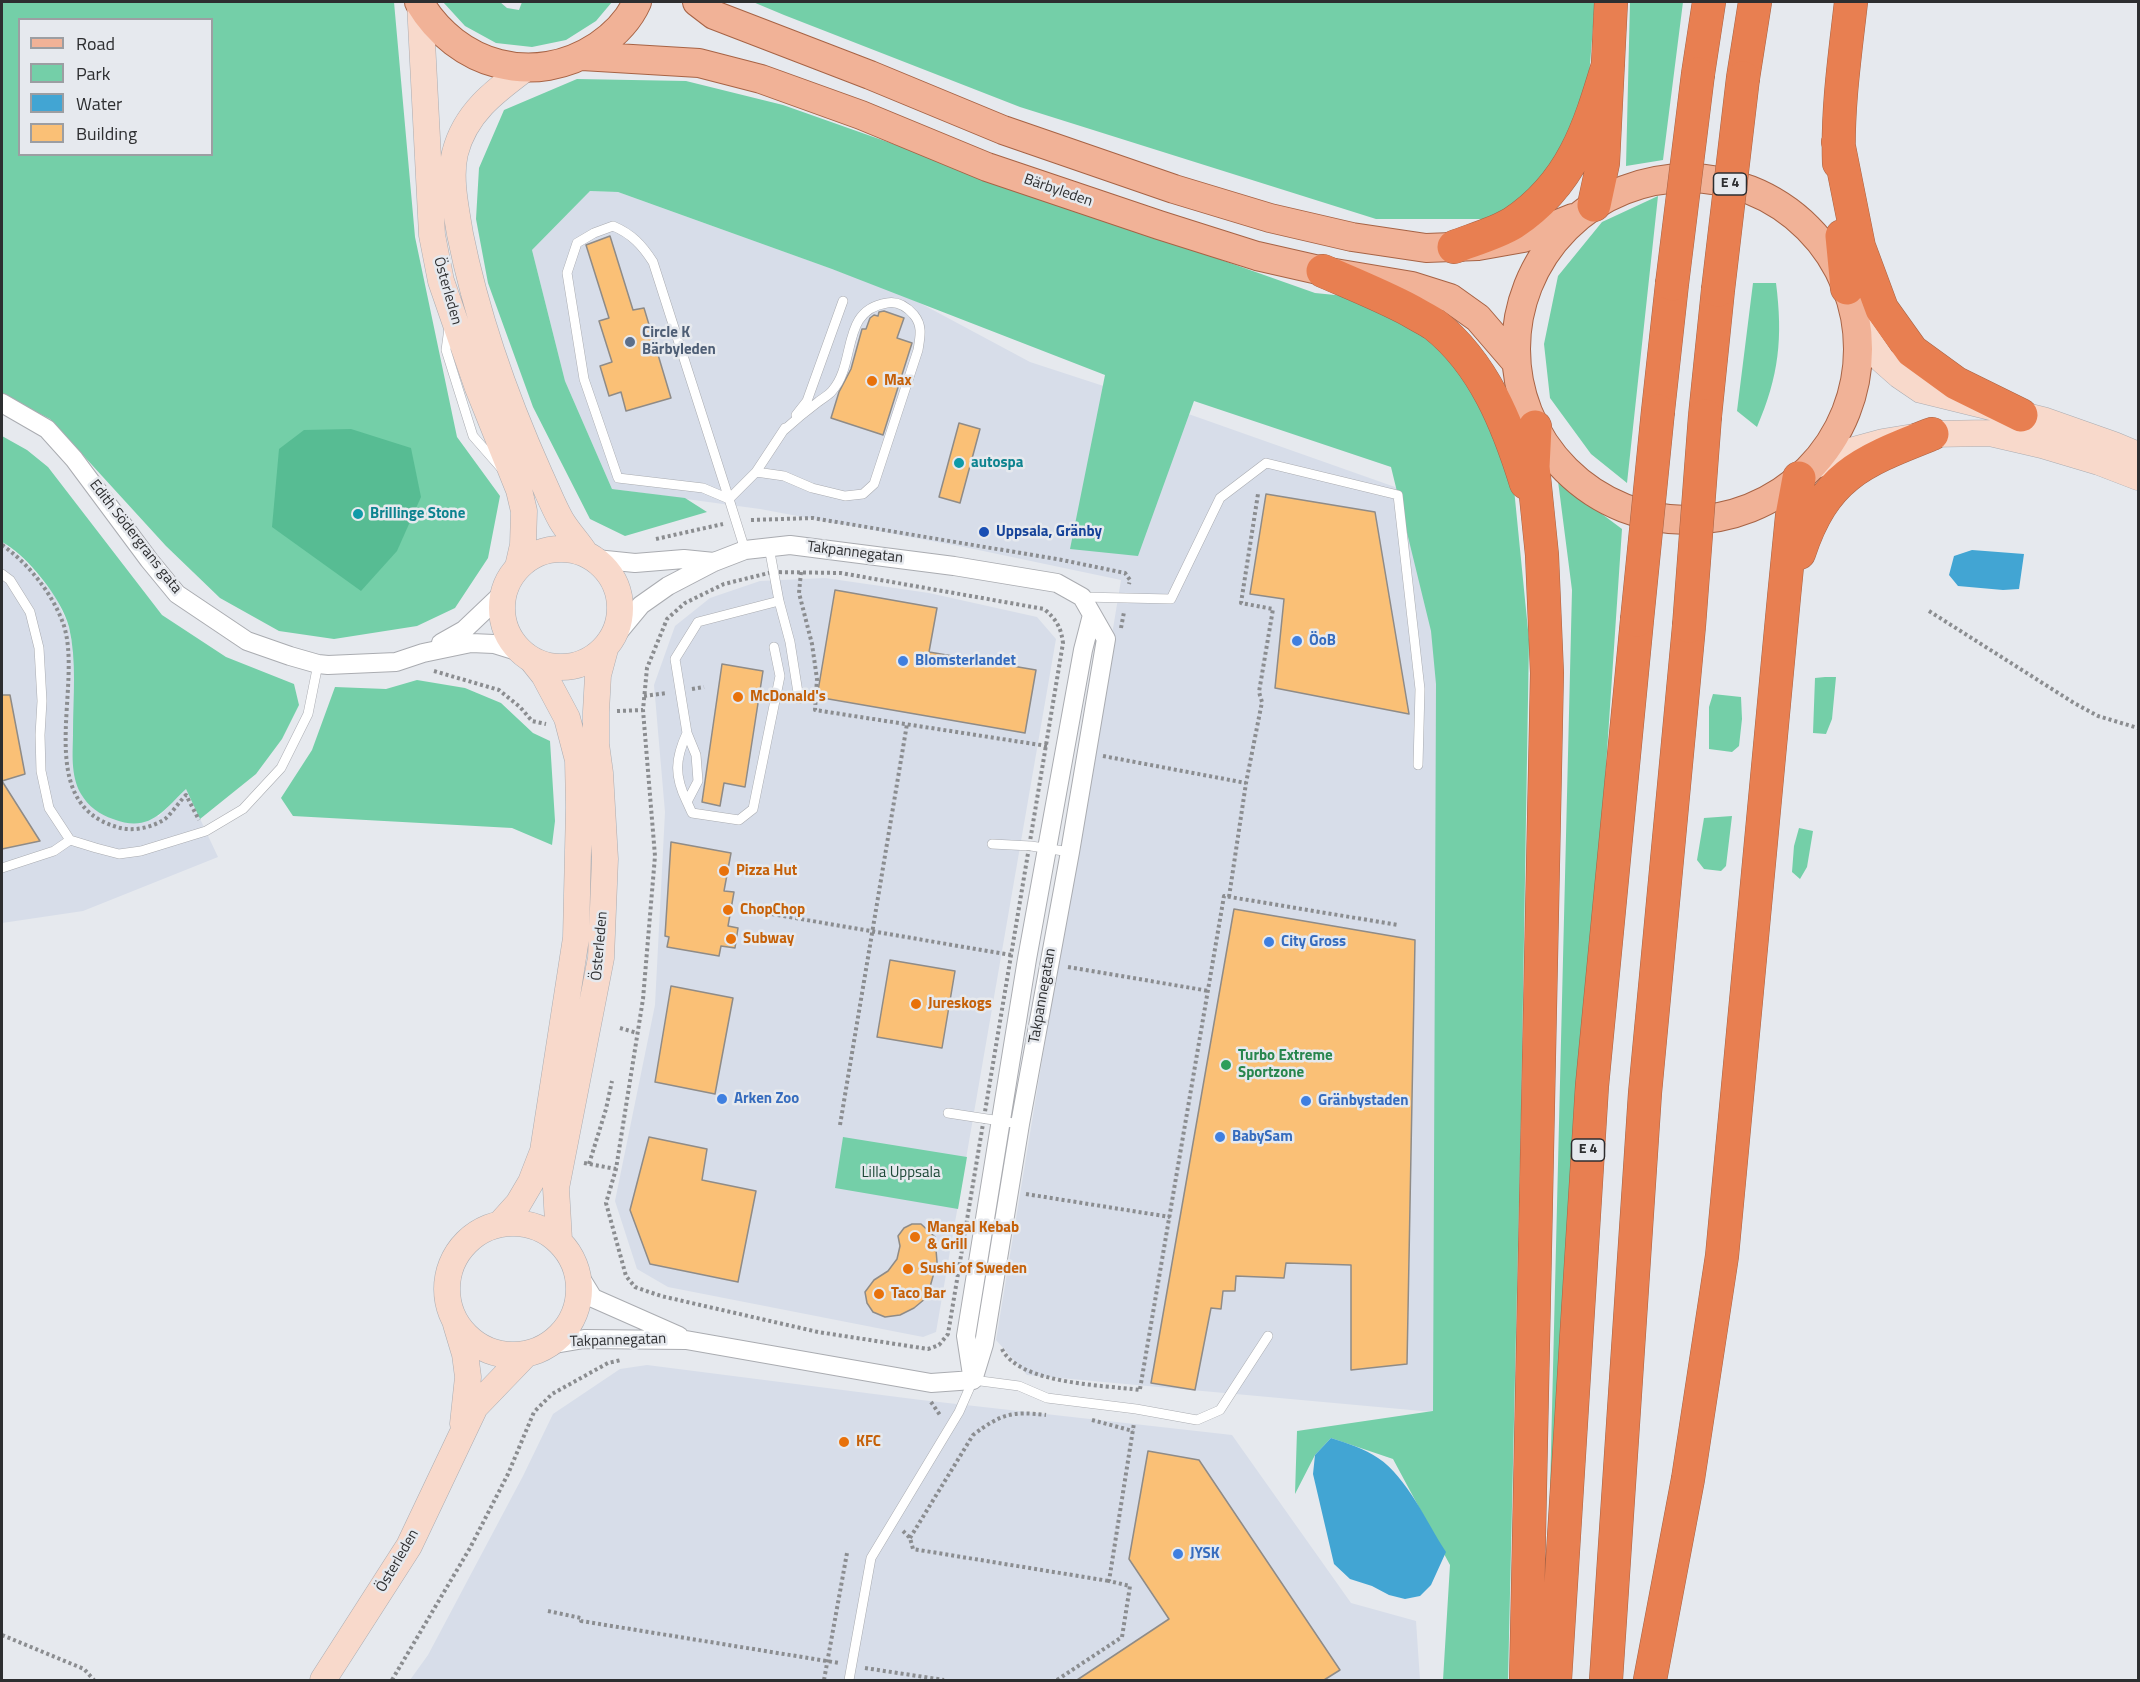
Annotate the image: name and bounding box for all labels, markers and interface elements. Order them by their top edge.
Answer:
legend [18,18,213,156]
text: Road [76,30,115,57]
text: Park [76,60,110,87]
text: Water [76,90,122,117]
text: Building [76,120,137,147]
street label: Bärbyleden [1021,171,1095,211]
road number: E 4 [1714,173,1746,195]
street label: Österleden [429,255,465,327]
place label: Circle K Bärbyleden [642,324,716,359]
marker: Circle K Bärbyleden [623,335,637,349]
place label: Max [884,372,912,390]
marker: Max [865,374,879,388]
place label: autospa [971,454,1023,472]
marker: autospa [952,456,966,470]
street label: Edith Södergrans gata [85,477,185,597]
place label: Brillinge Stone [370,505,465,523]
marker: Brillinge Stone [351,507,365,521]
place label: Uppsala, Gränby [996,523,1102,541]
marker: Uppsala, Gränby [977,525,991,539]
street label: Takpannegatan [806,538,904,568]
place label: ÖoB [1309,632,1336,650]
marker: ÖoB [1290,634,1304,648]
place label: Blomsterlandet [915,652,1016,670]
marker: Blomsterlandet [896,654,910,668]
place label: McDonald's [750,688,826,706]
marker: McDonald's [731,690,745,704]
place label: Pizza Hut [736,862,797,880]
marker: Pizza Hut [717,864,731,878]
place label: ChopChop [740,901,805,919]
marker: ChopChop [721,903,735,917]
street label: Österleden [588,911,612,981]
place label: Subway [743,930,794,948]
marker: Subway [724,932,738,946]
place label: City Gross [1281,933,1346,951]
marker: City Gross [1262,935,1276,949]
street label: Takpannegatan [1026,947,1060,1045]
place label: Jureskogs [928,995,992,1013]
marker: Jureskogs [909,997,923,1011]
place label: Turbo Extreme Sportzone [1238,1047,1333,1082]
marker: Turbo Extreme Sportzone [1219,1058,1233,1072]
place label: Arken Zoo [734,1090,799,1108]
marker: Arken Zoo [715,1092,729,1106]
place label: Gränbystaden [1318,1092,1409,1110]
marker: Gränbystaden [1299,1094,1313,1108]
place label: BabySam [1232,1128,1293,1146]
marker: BabySam [1213,1130,1227,1144]
road number: E 4 [1572,1139,1604,1161]
park label: Lilla Uppsala [861,1164,941,1182]
place label: Mangal Kebab & Grill [927,1219,1019,1254]
marker: Mangal Kebab & Grill [908,1230,922,1244]
place label: Sushi of Sweden [920,1260,1027,1278]
marker: Sushi of Sweden [901,1262,915,1276]
place label: Taco Bar [891,1285,946,1303]
marker: Taco Bar [872,1287,886,1301]
street label: Takpannegatan [570,1330,666,1352]
place label: KFC [856,1433,881,1451]
marker: KFC [837,1435,851,1449]
street label: Österleden [373,1526,423,1596]
place label: JYSK [1190,1545,1220,1563]
marker: JYSK [1171,1547,1185,1561]

